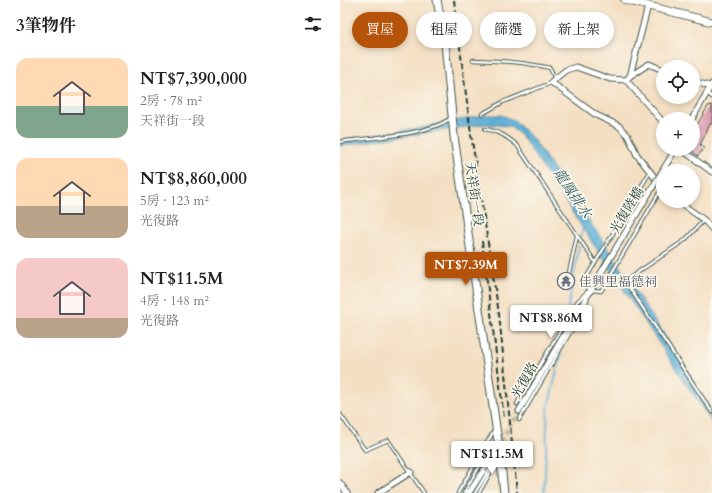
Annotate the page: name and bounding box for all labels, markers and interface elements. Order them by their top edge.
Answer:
chip: 買屋 [352,12,408,48]
chip: 租屋 [416,12,472,48]
chip: 篩選 [480,12,536,48]
chip: 新上架 [544,12,614,48]
icon: filters [302,13,324,35]
text: 3筆物件 [16,14,76,37]
map controls [656,60,700,208]
button: locate [656,60,700,104]
text: NT$7,390,000 [140,67,247,90]
icon: home [48,74,96,122]
text: 2房 · 78 m² [140,92,202,110]
text: 天祥街一段 [140,112,205,130]
button: + [656,112,700,156]
street label: 天祥街一段 [461,161,487,228]
button: − [656,164,700,208]
water label: 龍鳳排水 [549,165,597,223]
text: NT$8,860,000 [140,167,247,190]
icon: home [48,174,96,222]
street label: 光復陸橋 [606,184,648,237]
text: 5房 · 123 m² [140,192,209,210]
text: 光復路 [140,212,179,230]
pin: NT$7.39M [425,252,507,286]
text: NT$7.39M [434,256,498,274]
text: NT$11.5M [140,267,223,290]
temple icon: 佳興里福德祠 [556,271,576,291]
place label: 佳興里福德祠 [579,273,657,291]
icon: home [48,274,96,322]
text: 4房 · 148 m² [140,292,209,310]
pin: NT$8.86M [510,305,592,339]
text: NT$8.86M [519,309,583,327]
text: 光復路 [140,312,179,330]
street label: 光復路 [507,359,542,402]
pin: NT$11.5M [451,441,533,475]
text: NT$11.5M [460,445,524,463]

